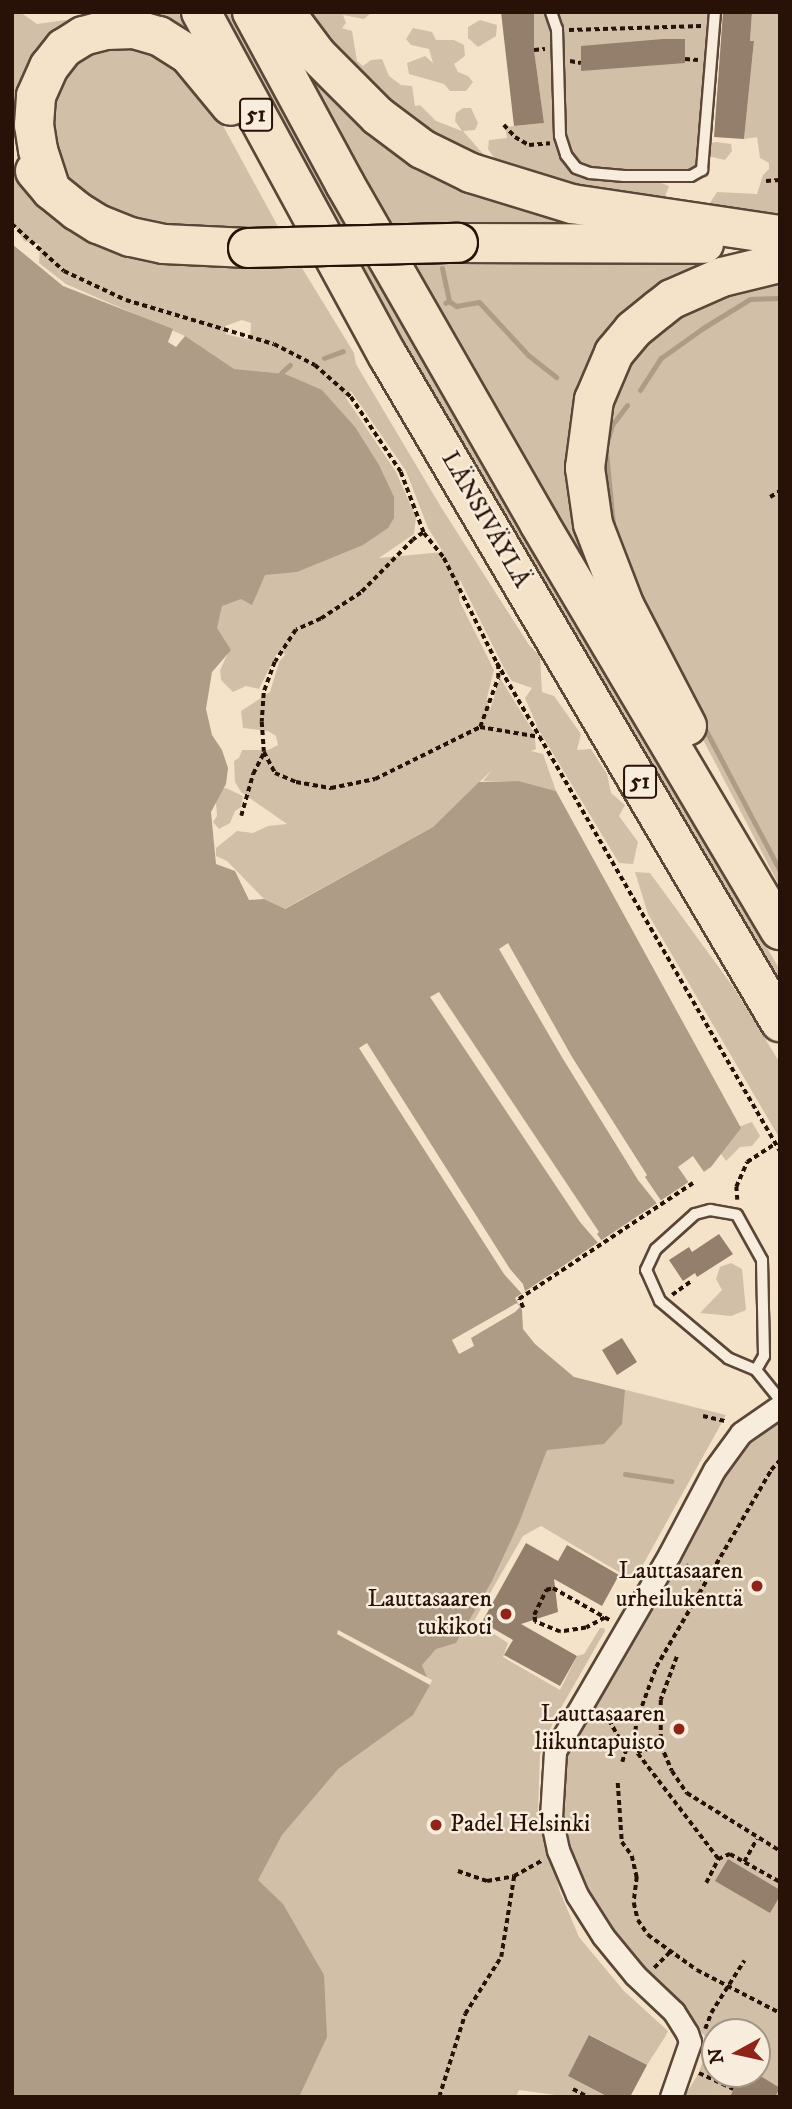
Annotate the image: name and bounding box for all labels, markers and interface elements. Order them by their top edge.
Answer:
road number: 51 [238,96,274,134]
street label: LÄNSIVÄYLÄ [434,447,536,593]
road number: 51 [622,762,658,802]
place label: Lauttasaaren urheilukenttä [616,1558,743,1614]
marker: Lauttasaaren urheilukenttä [749,1578,765,1594]
place label: Lauttasaaren tukikoti [368,1586,492,1642]
marker: Lauttasaaren tukikoti [498,1606,514,1622]
place label: Lauttasaaren liikuntapuisto [535,1701,665,1757]
marker: Lauttasaaren liikuntapuisto [671,1721,687,1737]
place label: Padel Helsinki [450,1811,590,1839]
marker: Padel Helsinki [428,1817,444,1833]
north arrow [701,2018,771,2088]
text: N [704,2046,729,2065]

